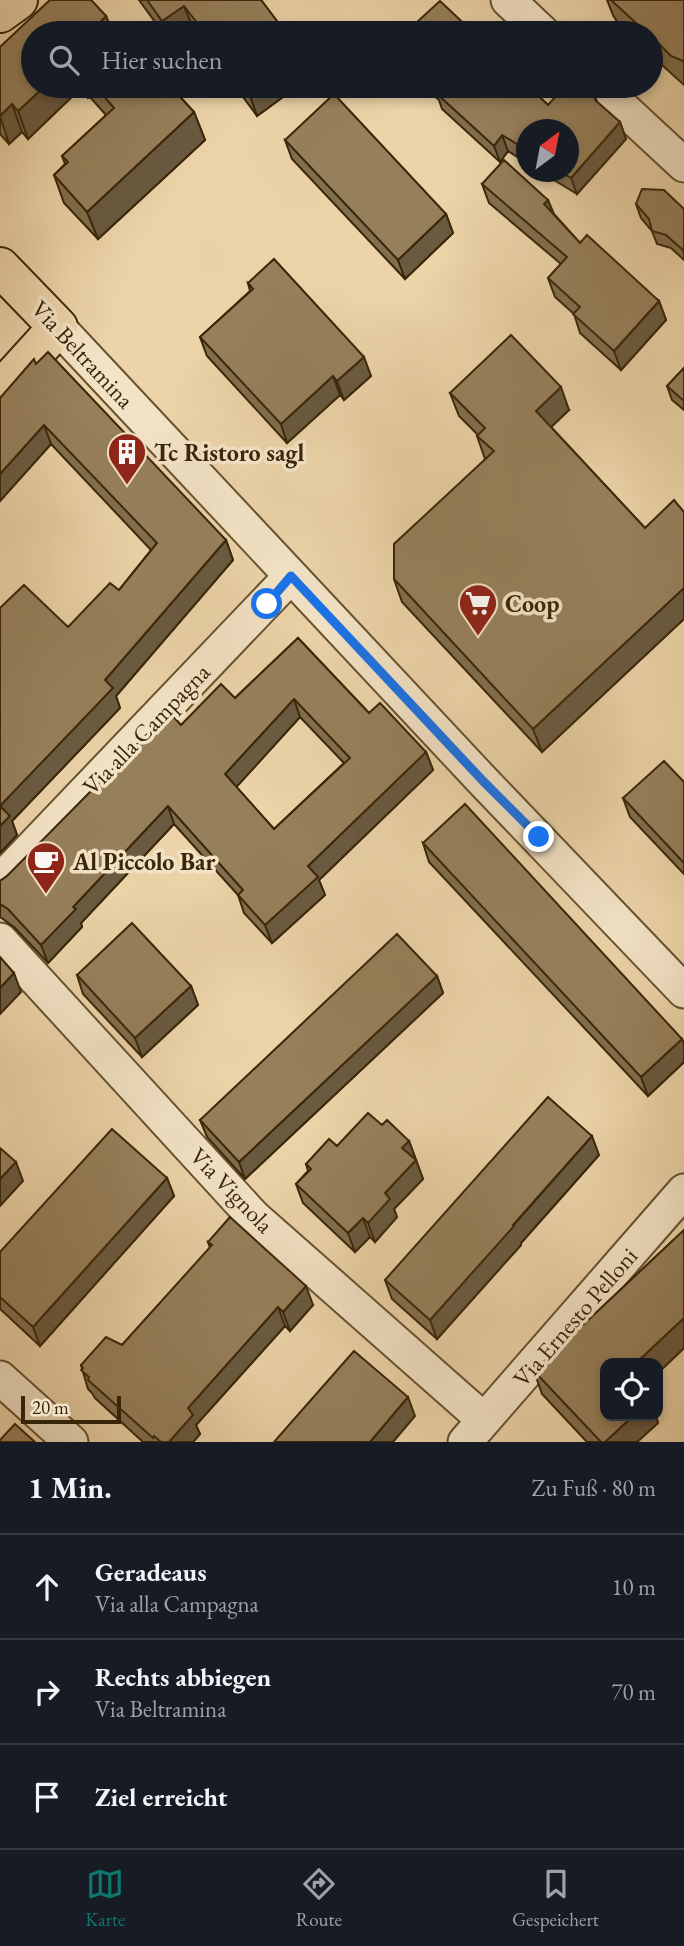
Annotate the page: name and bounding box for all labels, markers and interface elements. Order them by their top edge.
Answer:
search box [21,21,663,98]
icon: search [45,41,83,79]
text: Hier suchen [101,43,222,77]
north arrow [516,119,579,182]
street label: Via Beltramina [25,293,141,415]
building icon: Tc Ristoro sagl [106,431,148,486]
place label: Tc Ristoro sagl [154,437,304,469]
supermarket icon: Coop [457,582,499,637]
route start [251,588,282,619]
place label: Coop [505,588,559,619]
street label: Via alla Campagna [75,656,217,801]
route end [523,821,554,852]
cafe icon: Al Piccolo Bar [25,840,67,895]
place label: Al Piccolo Bar [72,846,215,877]
street label: Via Vignola [184,1141,281,1240]
street label: Via Ernesto Pelloni [506,1241,644,1393]
map controls [600,1358,663,1421]
button: locate [600,1358,663,1421]
scale bar [21,1393,121,1425]
text: 20 m [32,1395,69,1420]
text: 1 Min. [28,1468,112,1507]
text: Zu Fuß · 80 m [532,1473,656,1503]
text: Geradeaus [95,1555,207,1589]
icon: ahead [28,1568,66,1606]
text: 10 m [611,1572,656,1602]
text: Via alla Campagna [95,1589,259,1619]
text: Rechts abbiegen [95,1660,271,1694]
icon: right [28,1673,66,1711]
text: 70 m [611,1677,656,1707]
text: Via Beltramina [95,1694,226,1724]
icon: arrive [28,1778,66,1816]
text: Ziel erreicht [95,1780,227,1814]
tab: Karte [85,1865,125,1932]
tab: Route [296,1865,342,1932]
tab: Gespeichert [512,1865,599,1932]

